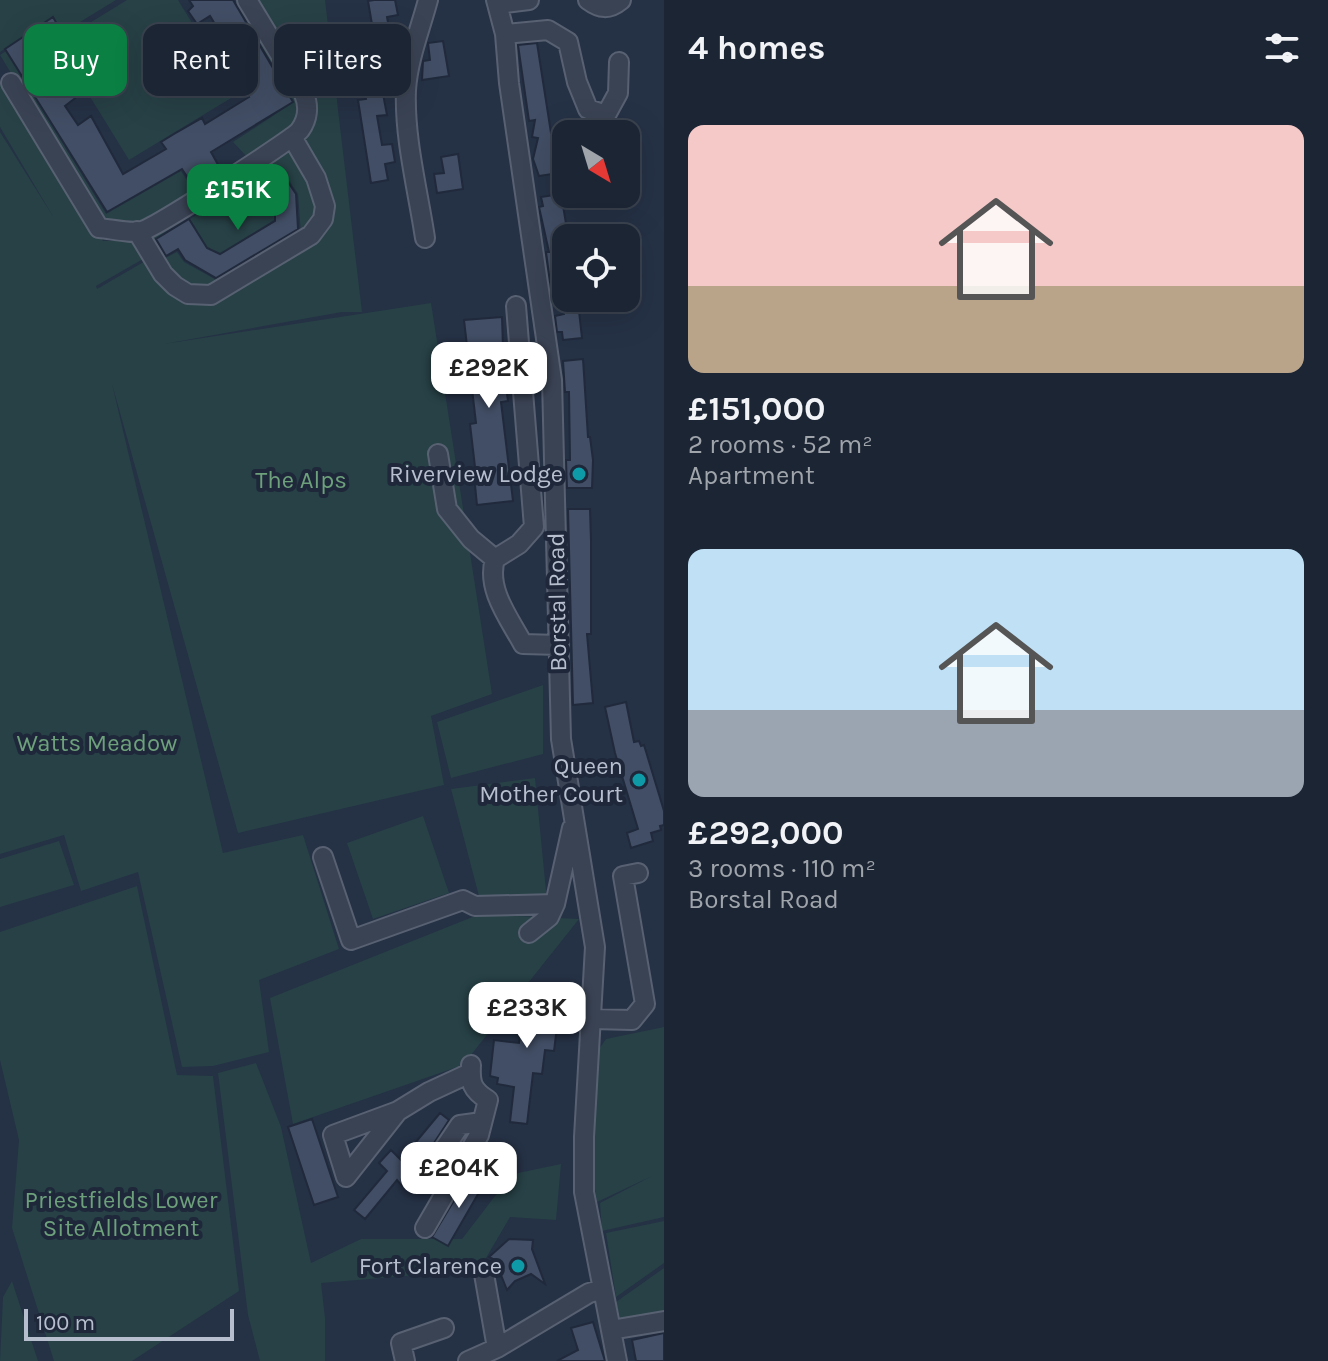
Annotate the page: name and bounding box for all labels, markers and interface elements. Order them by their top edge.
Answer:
chip: Buy [24,24,127,96]
chip: Rent [143,24,258,96]
chip: Filters [274,24,411,96]
icon: filters [1260,26,1304,70]
text: 4 homes [688,28,825,68]
north arrow [552,120,640,208]
map controls [552,120,640,312]
pin: £151K [182,164,294,232]
text: £151K [205,174,271,205]
icon: home [924,177,1068,321]
button: locate [552,224,640,312]
pin: £292K [433,342,545,410]
text: £292K [449,352,529,383]
text: £151,000 [688,389,826,429]
text: 2 rooms · 52 m² [688,429,873,460]
place label: Riverview Lodge [389,460,563,488]
text: Apartment [688,460,815,491]
marker: Riverview Lodge [570,465,588,483]
park label: The Alps [255,466,347,494]
street label: Borstal Road [542,532,572,672]
icon: home [924,601,1068,745]
park label: Watts Meadow [17,729,177,757]
place label: Queen Mother Court [479,752,623,808]
marker: Queen Mother Court [630,771,648,789]
text: £292,000 [688,813,843,853]
text: 3 rooms · 110 m² [688,853,876,884]
text: Borstal Road [688,884,839,915]
pin: £233K [471,982,583,1050]
text: £233K [487,992,567,1023]
pin: £204K [403,1142,515,1210]
text: £204K [419,1152,499,1183]
park label: Priestfields Lower Site Allotment [25,1186,218,1242]
place label: Fort Clarence [359,1252,502,1280]
marker: Fort Clarence [509,1257,527,1275]
scale bar [24,1305,234,1341]
text: 100 m [36,1310,95,1336]

